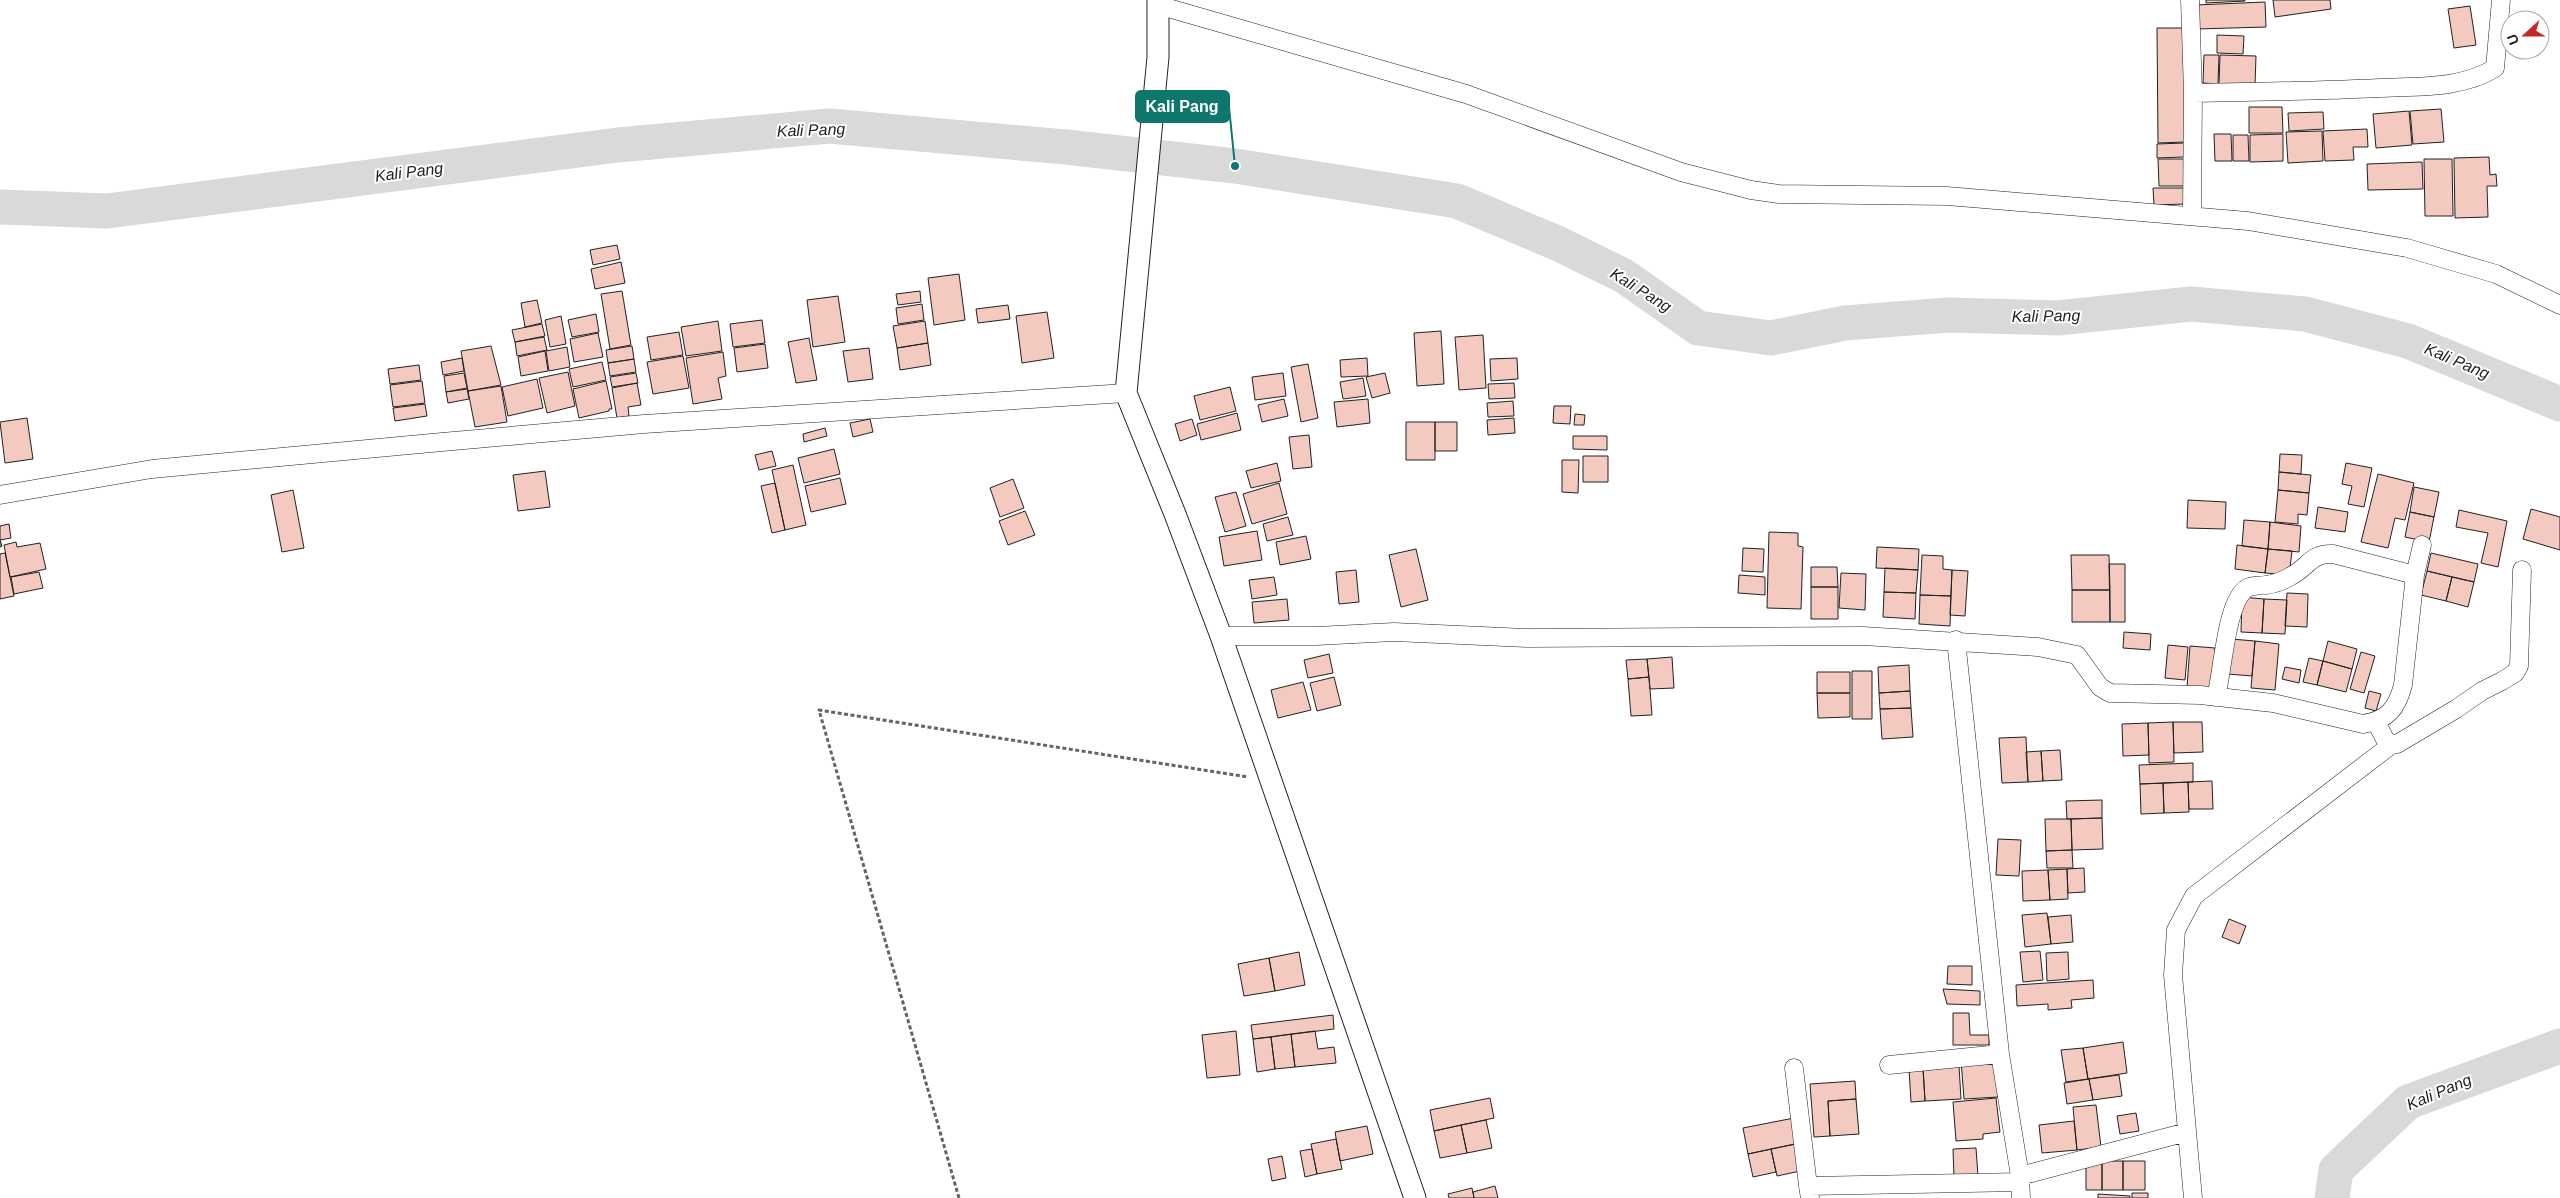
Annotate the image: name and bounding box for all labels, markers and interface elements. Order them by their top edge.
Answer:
north arrow [2500,10,2550,60]
text: U [2504,32,2522,47]
callout: Kali Pang [1136,91,1229,122]
text: Kali Pang [1146,98,1218,115]
water label: Kali Pang [776,120,846,140]
water label: Kali Pang [374,159,444,185]
water label: Kali Pang [1607,265,1675,315]
water label: Kali Pang [2012,307,2080,325]
water label: Kali Pang [2422,340,2492,382]
water label: Kali Pang [2404,1071,2474,1113]

